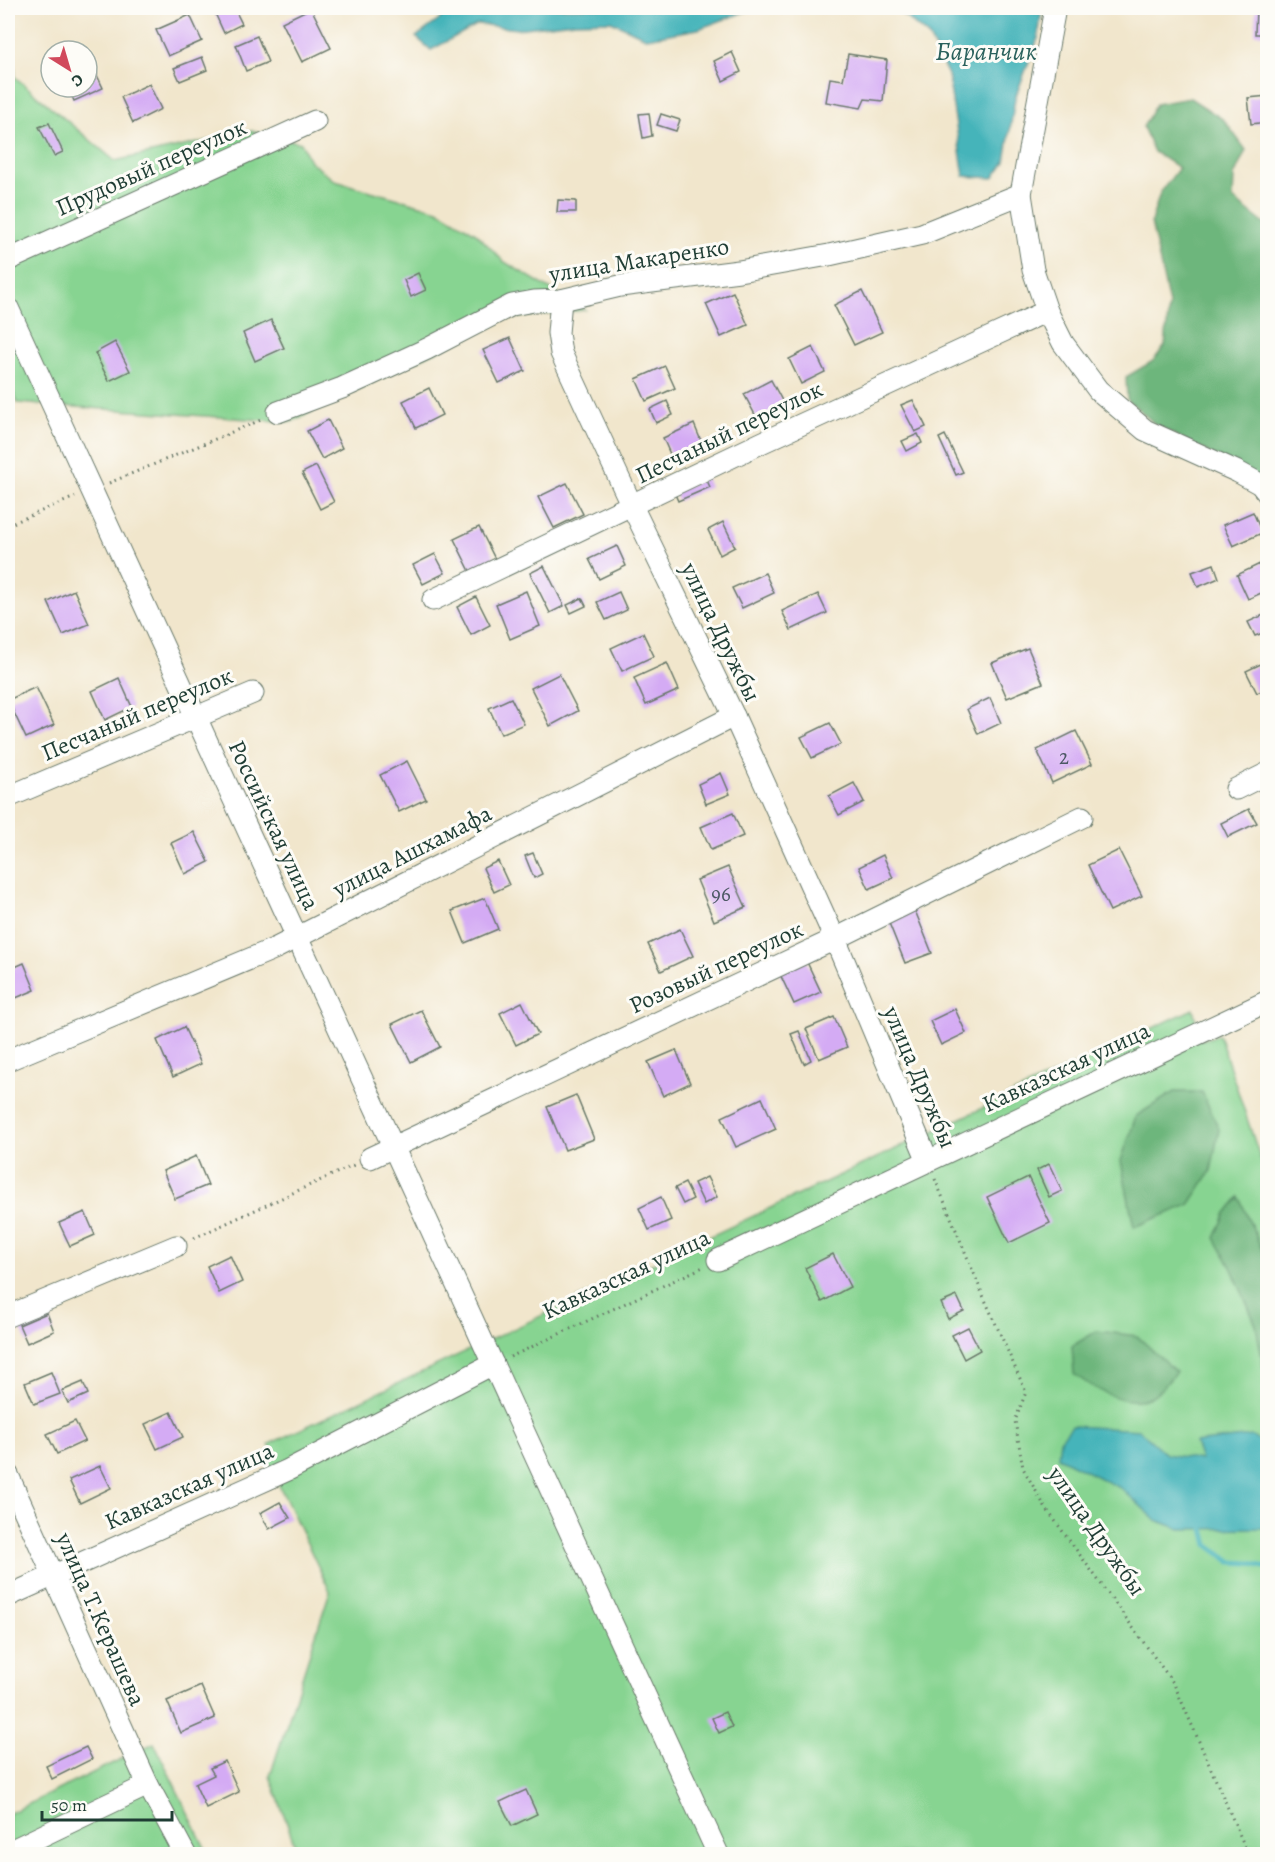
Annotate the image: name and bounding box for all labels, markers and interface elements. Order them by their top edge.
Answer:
water label: Баранчик [935,34,1037,69]
north arrow [39,39,99,99]
text: С [67,68,88,92]
street label: Прудовый переулок [50,111,252,223]
street label: улица Макаренко [546,230,731,290]
street label: Песчаный переулок [630,373,828,491]
street label: улица Дружбы [673,556,769,707]
street label: Песчаный переулок [36,659,238,769]
street label: Российская улица [221,735,327,915]
house number: 2 [1059,743,1069,771]
street label: улица Ашхамафа [326,797,497,905]
house number: 96 [711,880,731,908]
street label: Розовый переулок [624,913,808,1021]
street label: улица Дружбы [875,1000,964,1153]
street label: Кавказcкая улица [977,1014,1155,1120]
street label: Кавказcкая улица [537,1221,715,1327]
street label: Кавказcкая улица [99,1434,279,1538]
street label: улица Дружбы [1040,1459,1153,1602]
street label: улица Т.Керашева [48,1526,154,1711]
scale bar [42,1784,172,1822]
text: 50 m [51,1793,87,1817]

